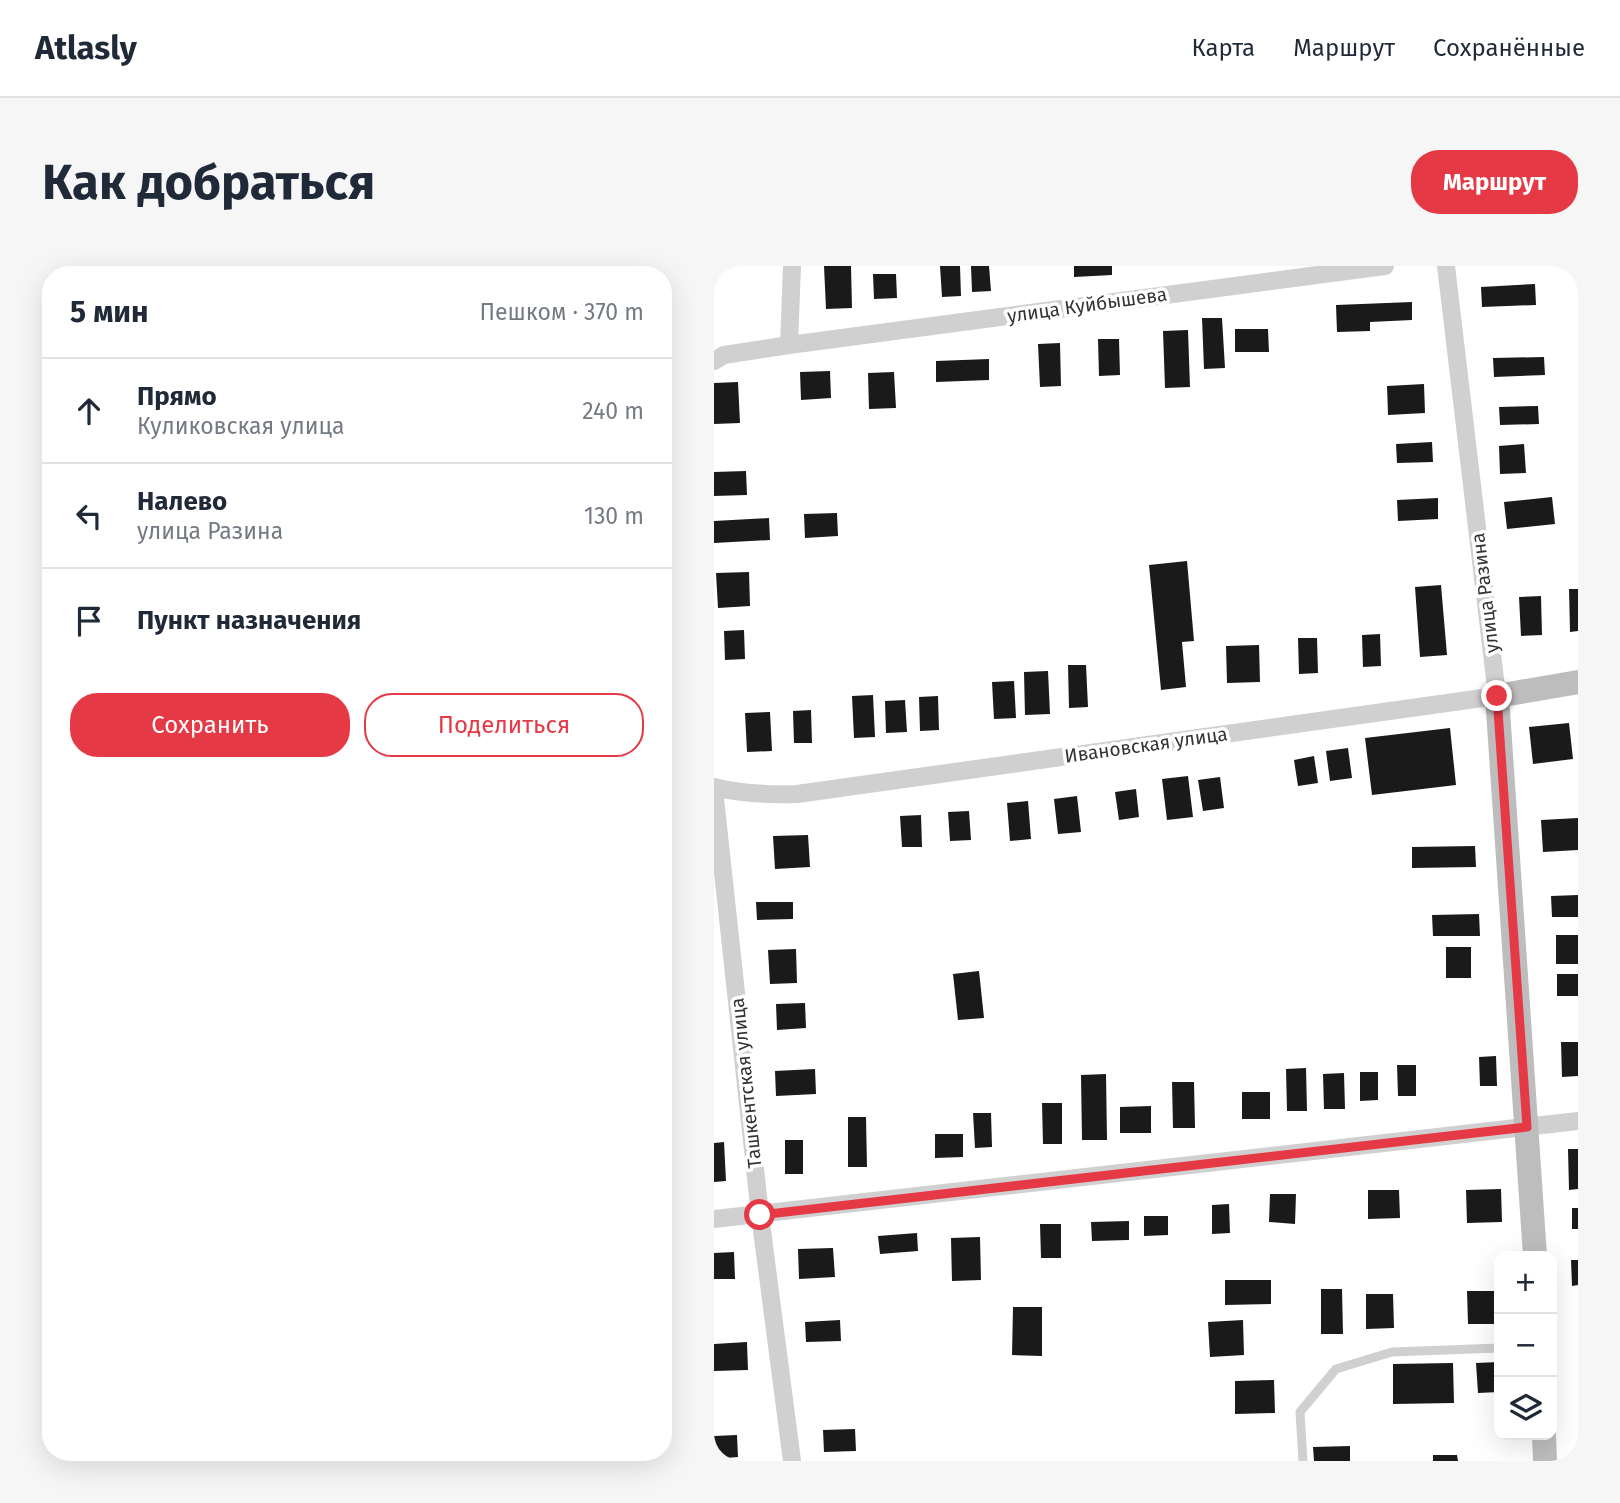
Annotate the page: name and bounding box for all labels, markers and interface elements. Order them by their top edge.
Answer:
text: Atlasly [35,28,137,68]
text: Карта [1192,34,1255,62]
text: Маршрут [1293,34,1395,62]
text: Сохранённые [1433,34,1585,62]
button: Маршрут [1411,150,1578,214]
text: Как добраться [42,153,375,212]
street label: улица Куйбышева [1006,282,1168,328]
text: 5 мин [70,294,149,330]
text: Пешком · 370 m [479,298,644,326]
text: Прямо [137,381,217,412]
icon: ahead [70,392,108,430]
text: 240 m [582,397,644,425]
text: Куликовская улица [137,412,344,440]
text: Налево [137,486,227,517]
icon: left [70,497,108,535]
text: 130 m [584,502,644,530]
text: улица Разина [137,517,283,545]
street label: улица Разина [1466,532,1504,654]
icon: arrive [70,602,108,640]
text: Пункт назначения [137,605,361,636]
route end [1481,680,1512,711]
button: Сохранить [70,693,350,757]
button: Поделиться [364,693,644,757]
street label: Ивановская улица [1063,722,1229,768]
street label: Ташкентская улица [726,997,766,1169]
route start [744,1199,775,1230]
map controls [1494,1251,1557,1440]
button: + [1494,1251,1557,1314]
button: − [1494,1314,1557,1377]
button: layers [1494,1377,1557,1440]

